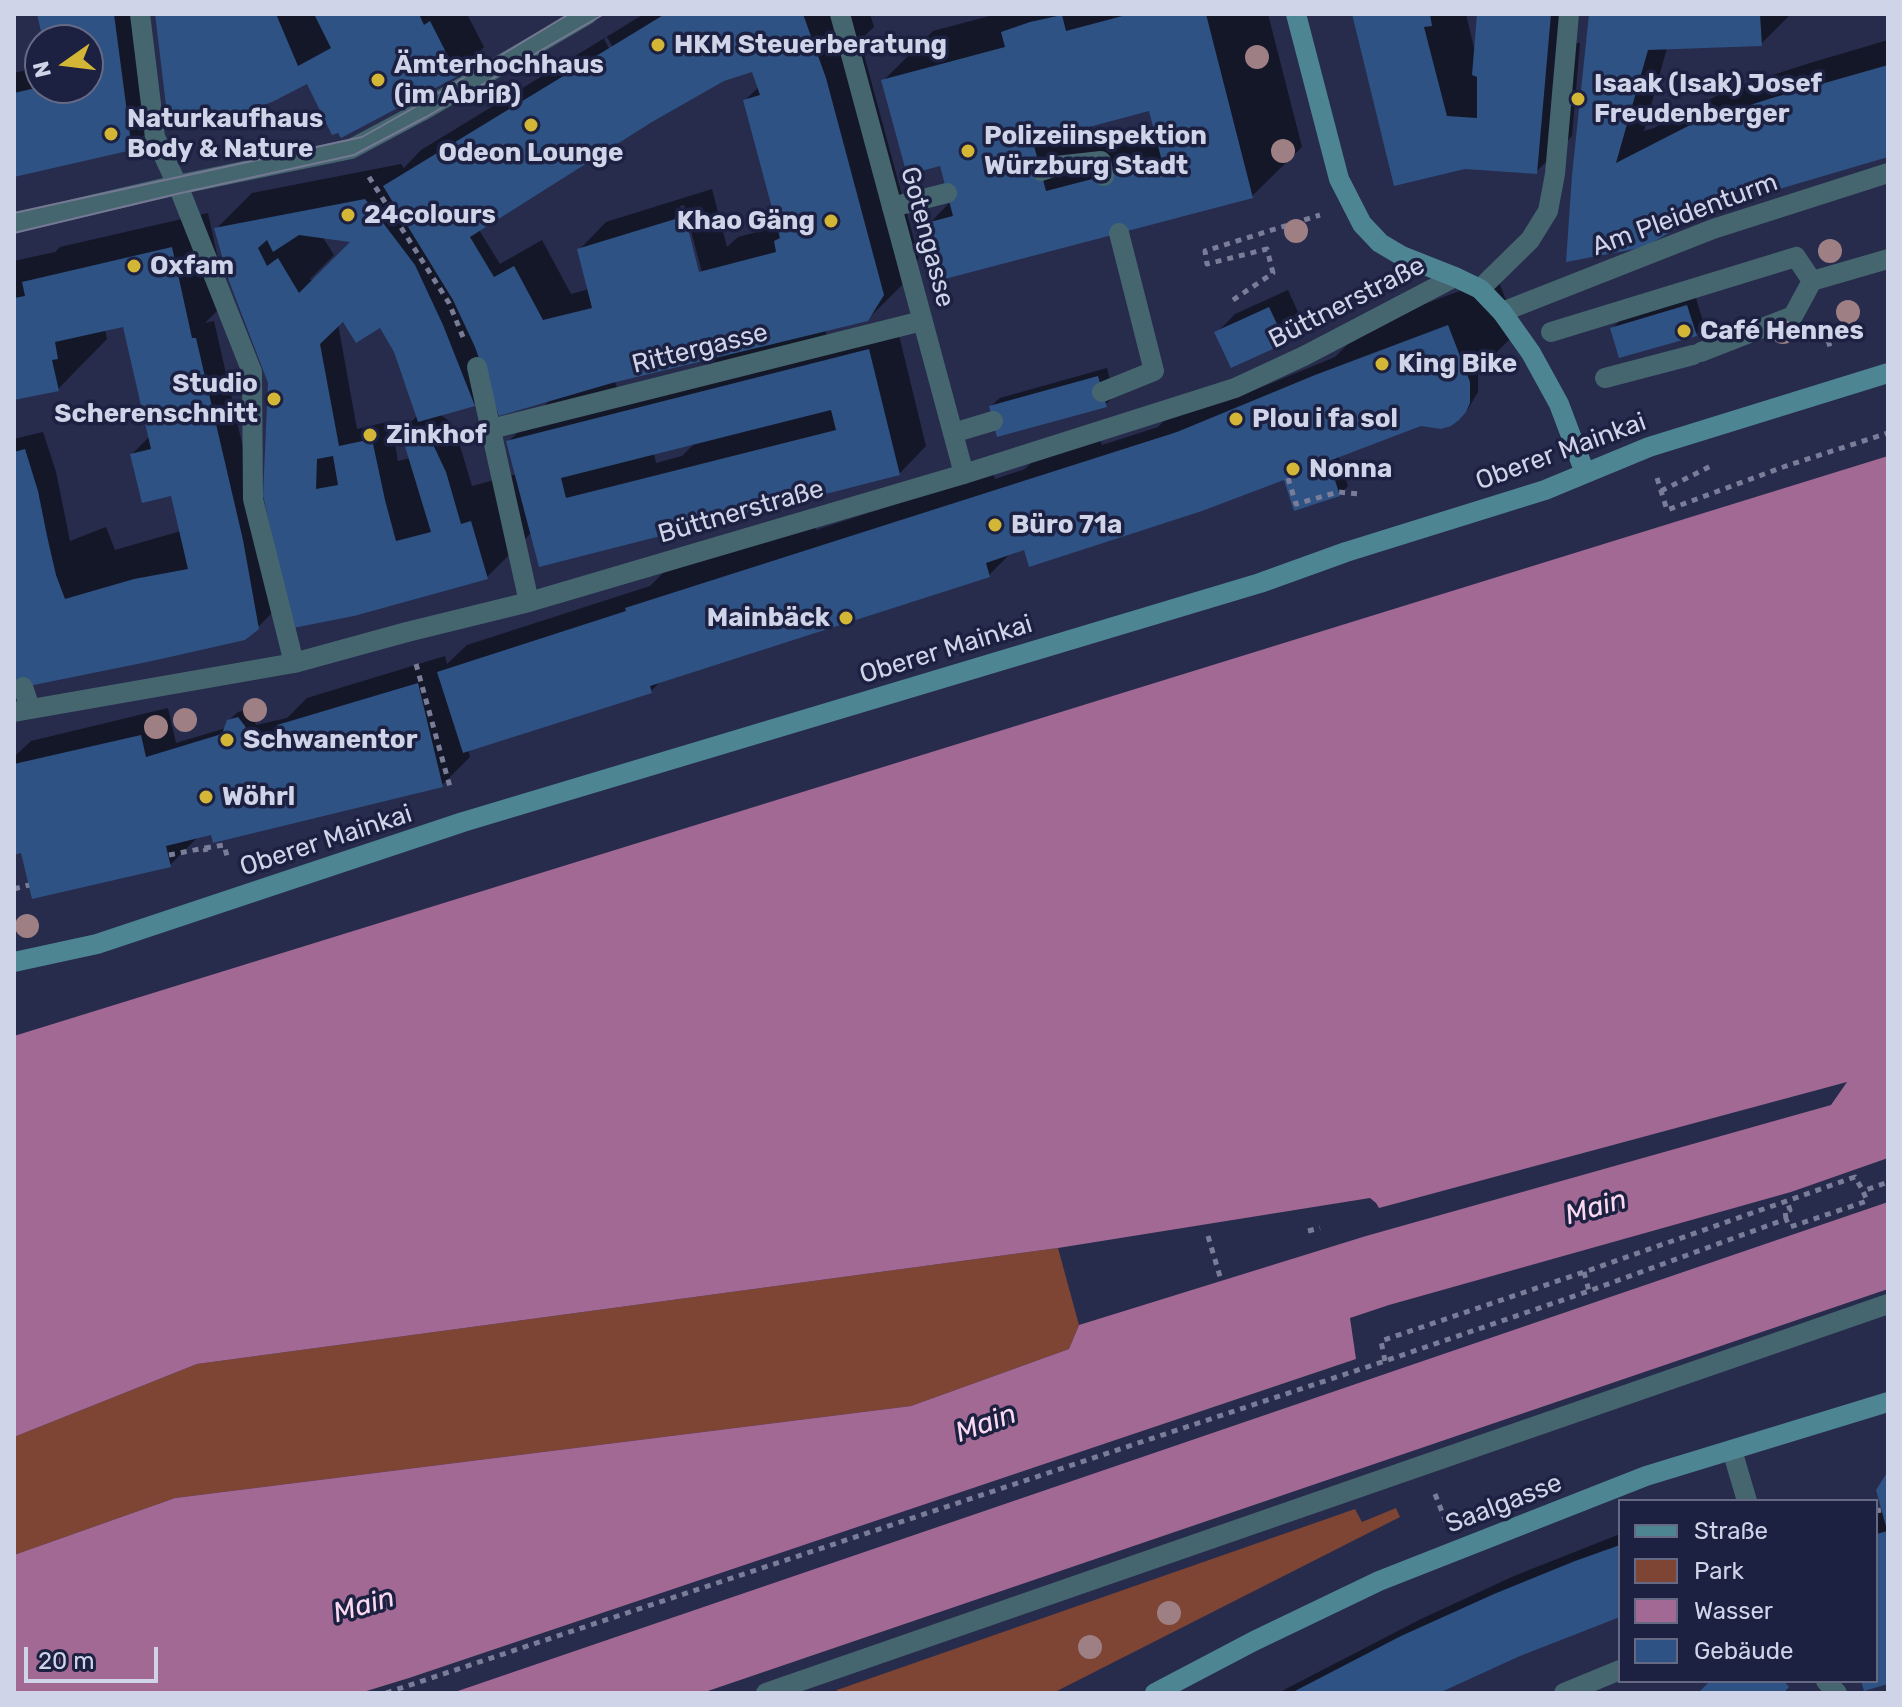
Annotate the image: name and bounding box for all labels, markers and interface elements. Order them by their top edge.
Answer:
north arrow [24,24,104,104]
place label: HKM Steuerberatung [674,29,947,61]
marker: HKM Steuerberatung [649,36,667,54]
place label: Ämterhochhaus (im Abriß) [394,49,604,110]
text: N [27,59,57,80]
place label: Isaak (Isak) Josef Freudenberger [1594,68,1822,130]
marker: Ämterhochhaus (im Abriß) [369,71,387,89]
marker: Isaak (Isak) Josef Freudenberger [1569,90,1587,108]
place label: Naturkaufhaus Body & Nature [127,103,323,164]
marker: Odeon Lounge [522,116,540,134]
place label: Polizeiinspektion Würzburg Stadt [984,120,1207,182]
marker: Naturkaufhaus Body & Nature [102,125,120,143]
place label: Odeon Lounge [438,137,624,169]
marker: Polizeiinspektion Würzburg Stadt [959,142,977,160]
street label: Gotengasse [893,163,961,311]
street label: Am Pleidenturm [1588,167,1782,263]
place label: 24colours [364,199,496,231]
place label: Khao Gäng [677,205,815,237]
marker: 24colours [339,206,357,224]
marker: Khao Gäng [822,212,840,230]
place label: Oxfam [150,250,234,282]
street label: Büttnerstraße [1264,250,1430,356]
marker: Oxfam [125,257,143,275]
place label: Café Hennes [1700,315,1864,347]
street label: Rittergasse [629,317,771,381]
marker: Café Hennes [1675,322,1693,340]
place label: King Bike [1398,348,1517,380]
marker: King Bike [1373,355,1391,373]
place label: Studio Scherenschnitt [54,368,258,430]
marker: Studio Scherenschnitt [265,390,283,408]
place label: Plou i fa sol [1252,403,1398,435]
street label: Oberer Mainkai [1472,407,1650,497]
marker: Plou i fa sol [1227,410,1245,428]
place label: Zinkhof [386,419,486,451]
marker: Zinkhof [361,426,379,444]
place label: Nonna [1309,453,1392,485]
marker: Nonna [1284,460,1302,478]
street label: Büttnerstraße [655,473,827,551]
place label: Büro 71a [1011,509,1122,541]
marker: Büro 71a [986,516,1004,534]
place label: Mainbäck [707,602,830,634]
marker: Mainbäck [837,609,855,627]
street label: Oberer Mainkai [856,609,1036,691]
place label: Schwanentor [243,724,417,756]
marker: Schwanentor [218,731,236,749]
place label: Wöhrl [222,781,295,813]
marker: Wöhrl [197,788,215,806]
street label: Oberer Mainkai [236,799,416,883]
water label: Main [1561,1183,1631,1233]
water label: Main [951,1398,1021,1450]
street label: Saalgasse [1441,1468,1567,1540]
legend [1618,1499,1878,1683]
text: Straße [1694,1517,1768,1545]
text: Park [1694,1557,1744,1585]
water label: Main [329,1581,399,1631]
text: Wasser [1694,1597,1773,1625]
scale bar [28,1631,162,1681]
text: Gebäude [1694,1637,1793,1665]
text: 20 m [38,1647,95,1675]

